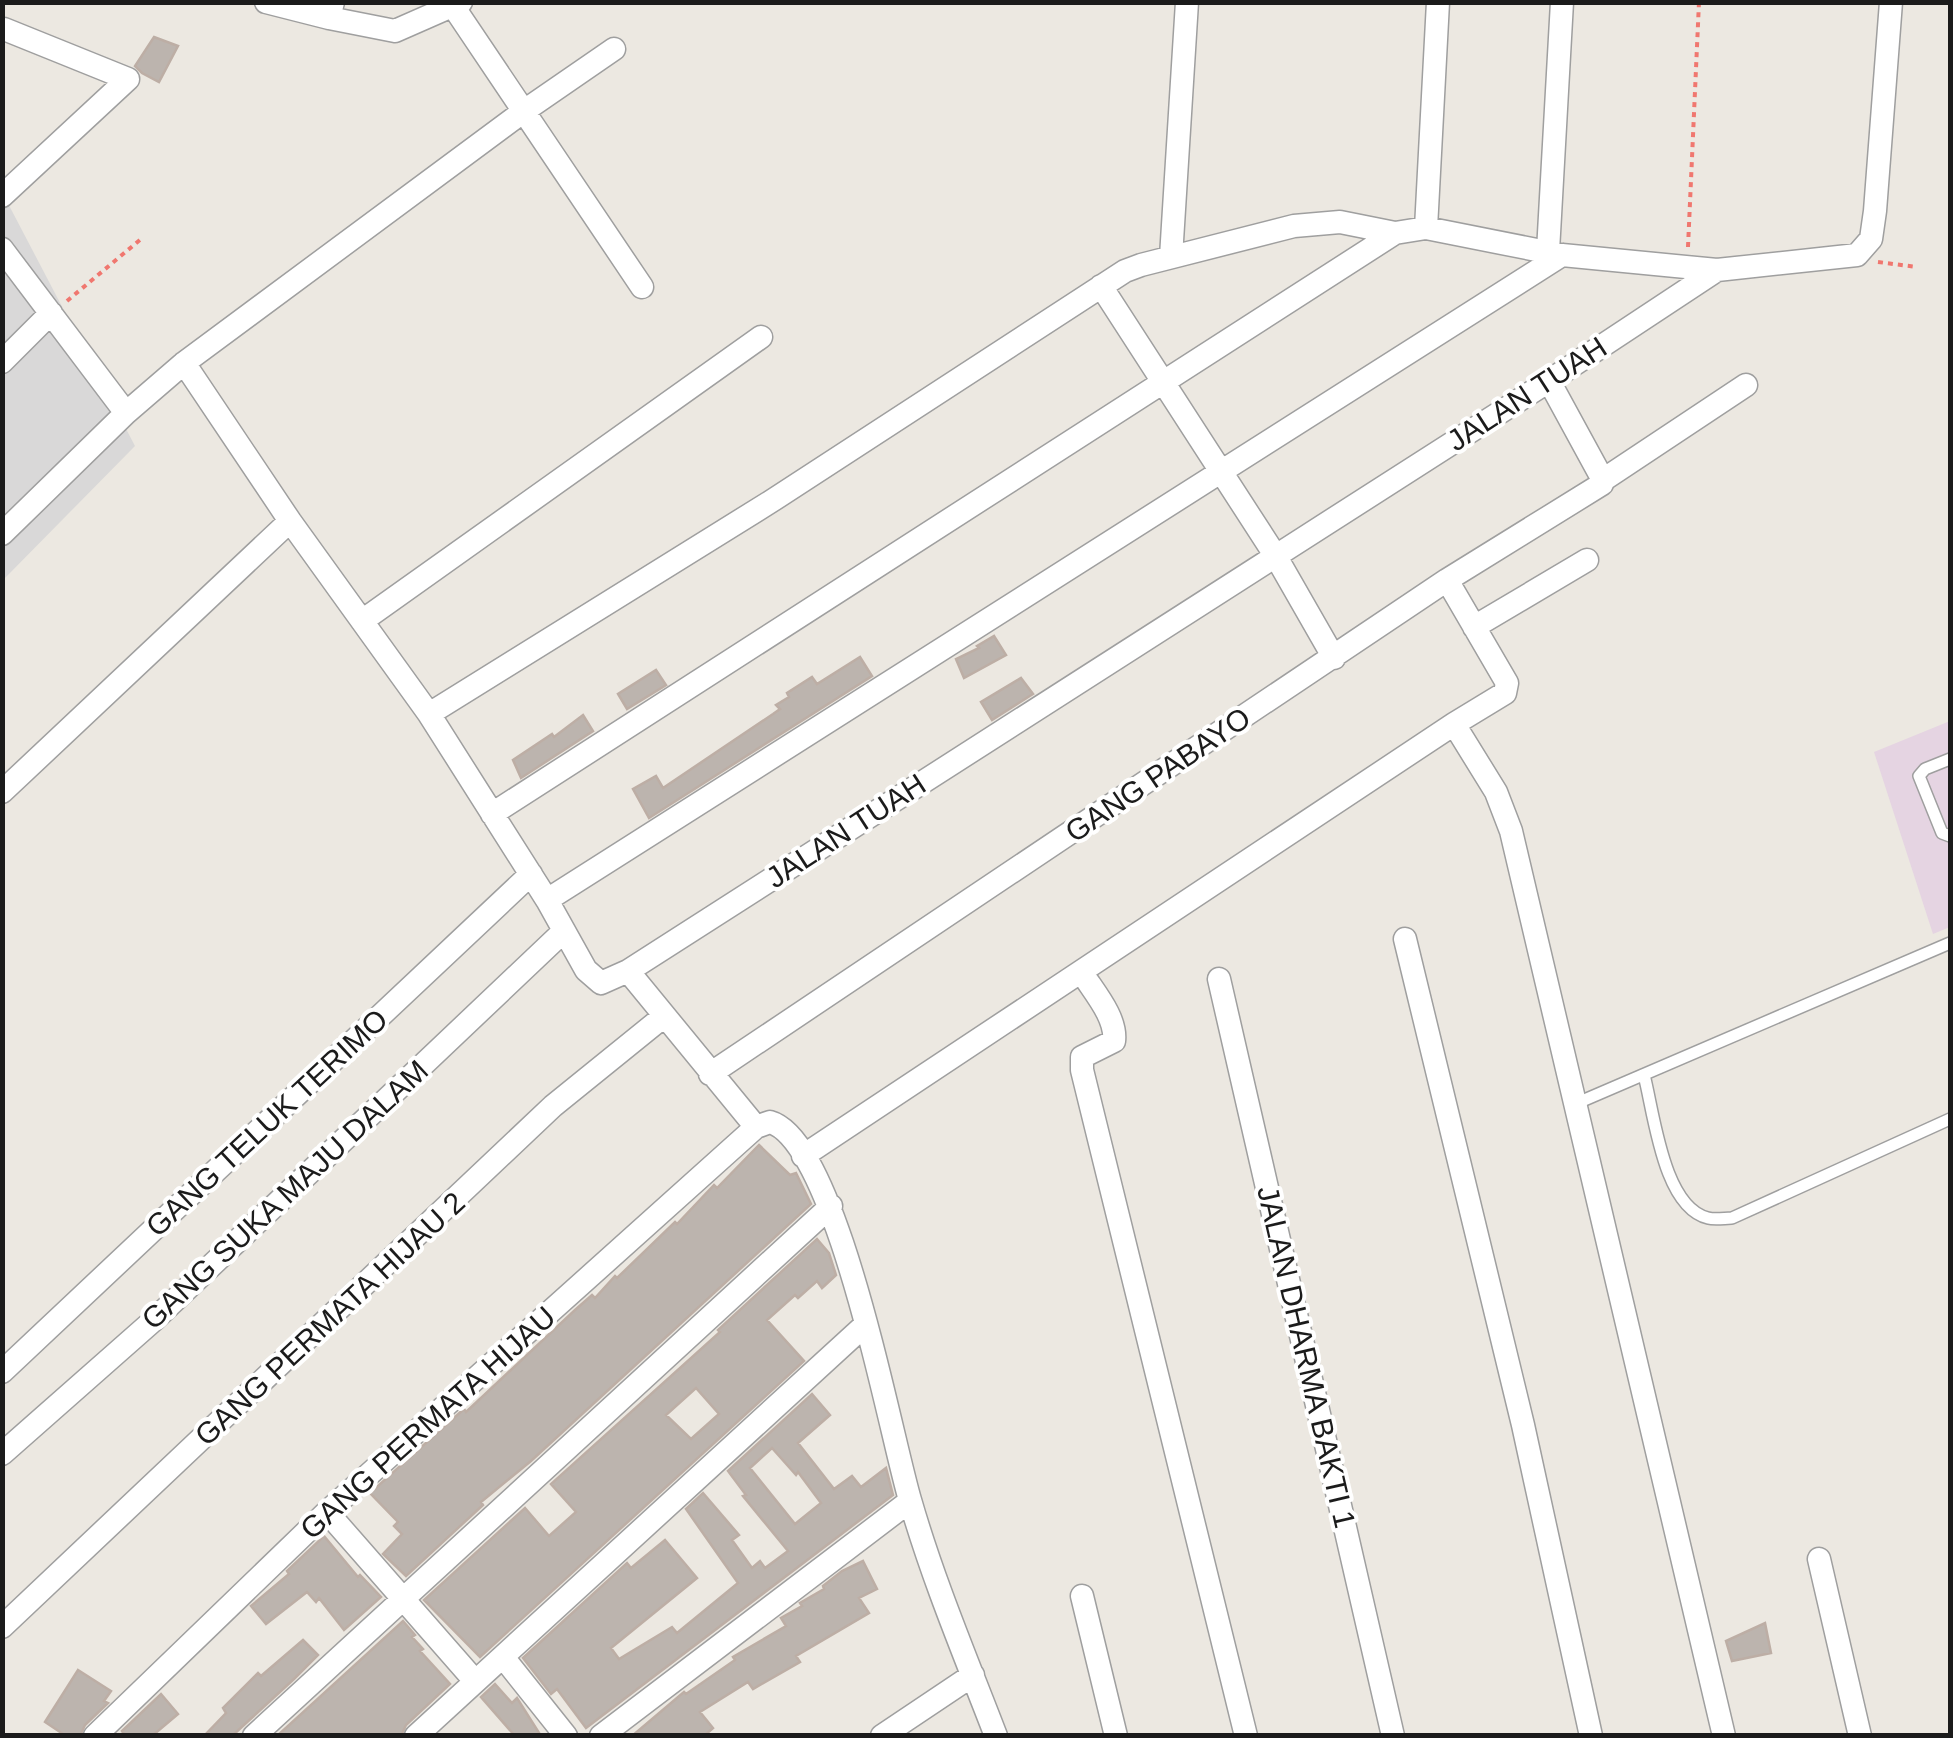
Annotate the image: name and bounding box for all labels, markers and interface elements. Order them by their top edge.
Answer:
street label: JALAN TUAH [1441,330,1612,457]
street label: GANG PABAYO [1059,701,1256,849]
street label: JALAN TUAH [760,767,931,894]
street label: GANG TELUK TERIMO [139,1002,394,1243]
street label: GANG SUKA MAJU DALAM [135,1054,434,1336]
street label: JALAN DHARMA BAKTI 1 [1251,1183,1362,1531]
street label: GANG PERMATA HIJAU 2 [187,1184,473,1454]
street label: GANG PERMATA HIJAU [292,1298,564,1548]

